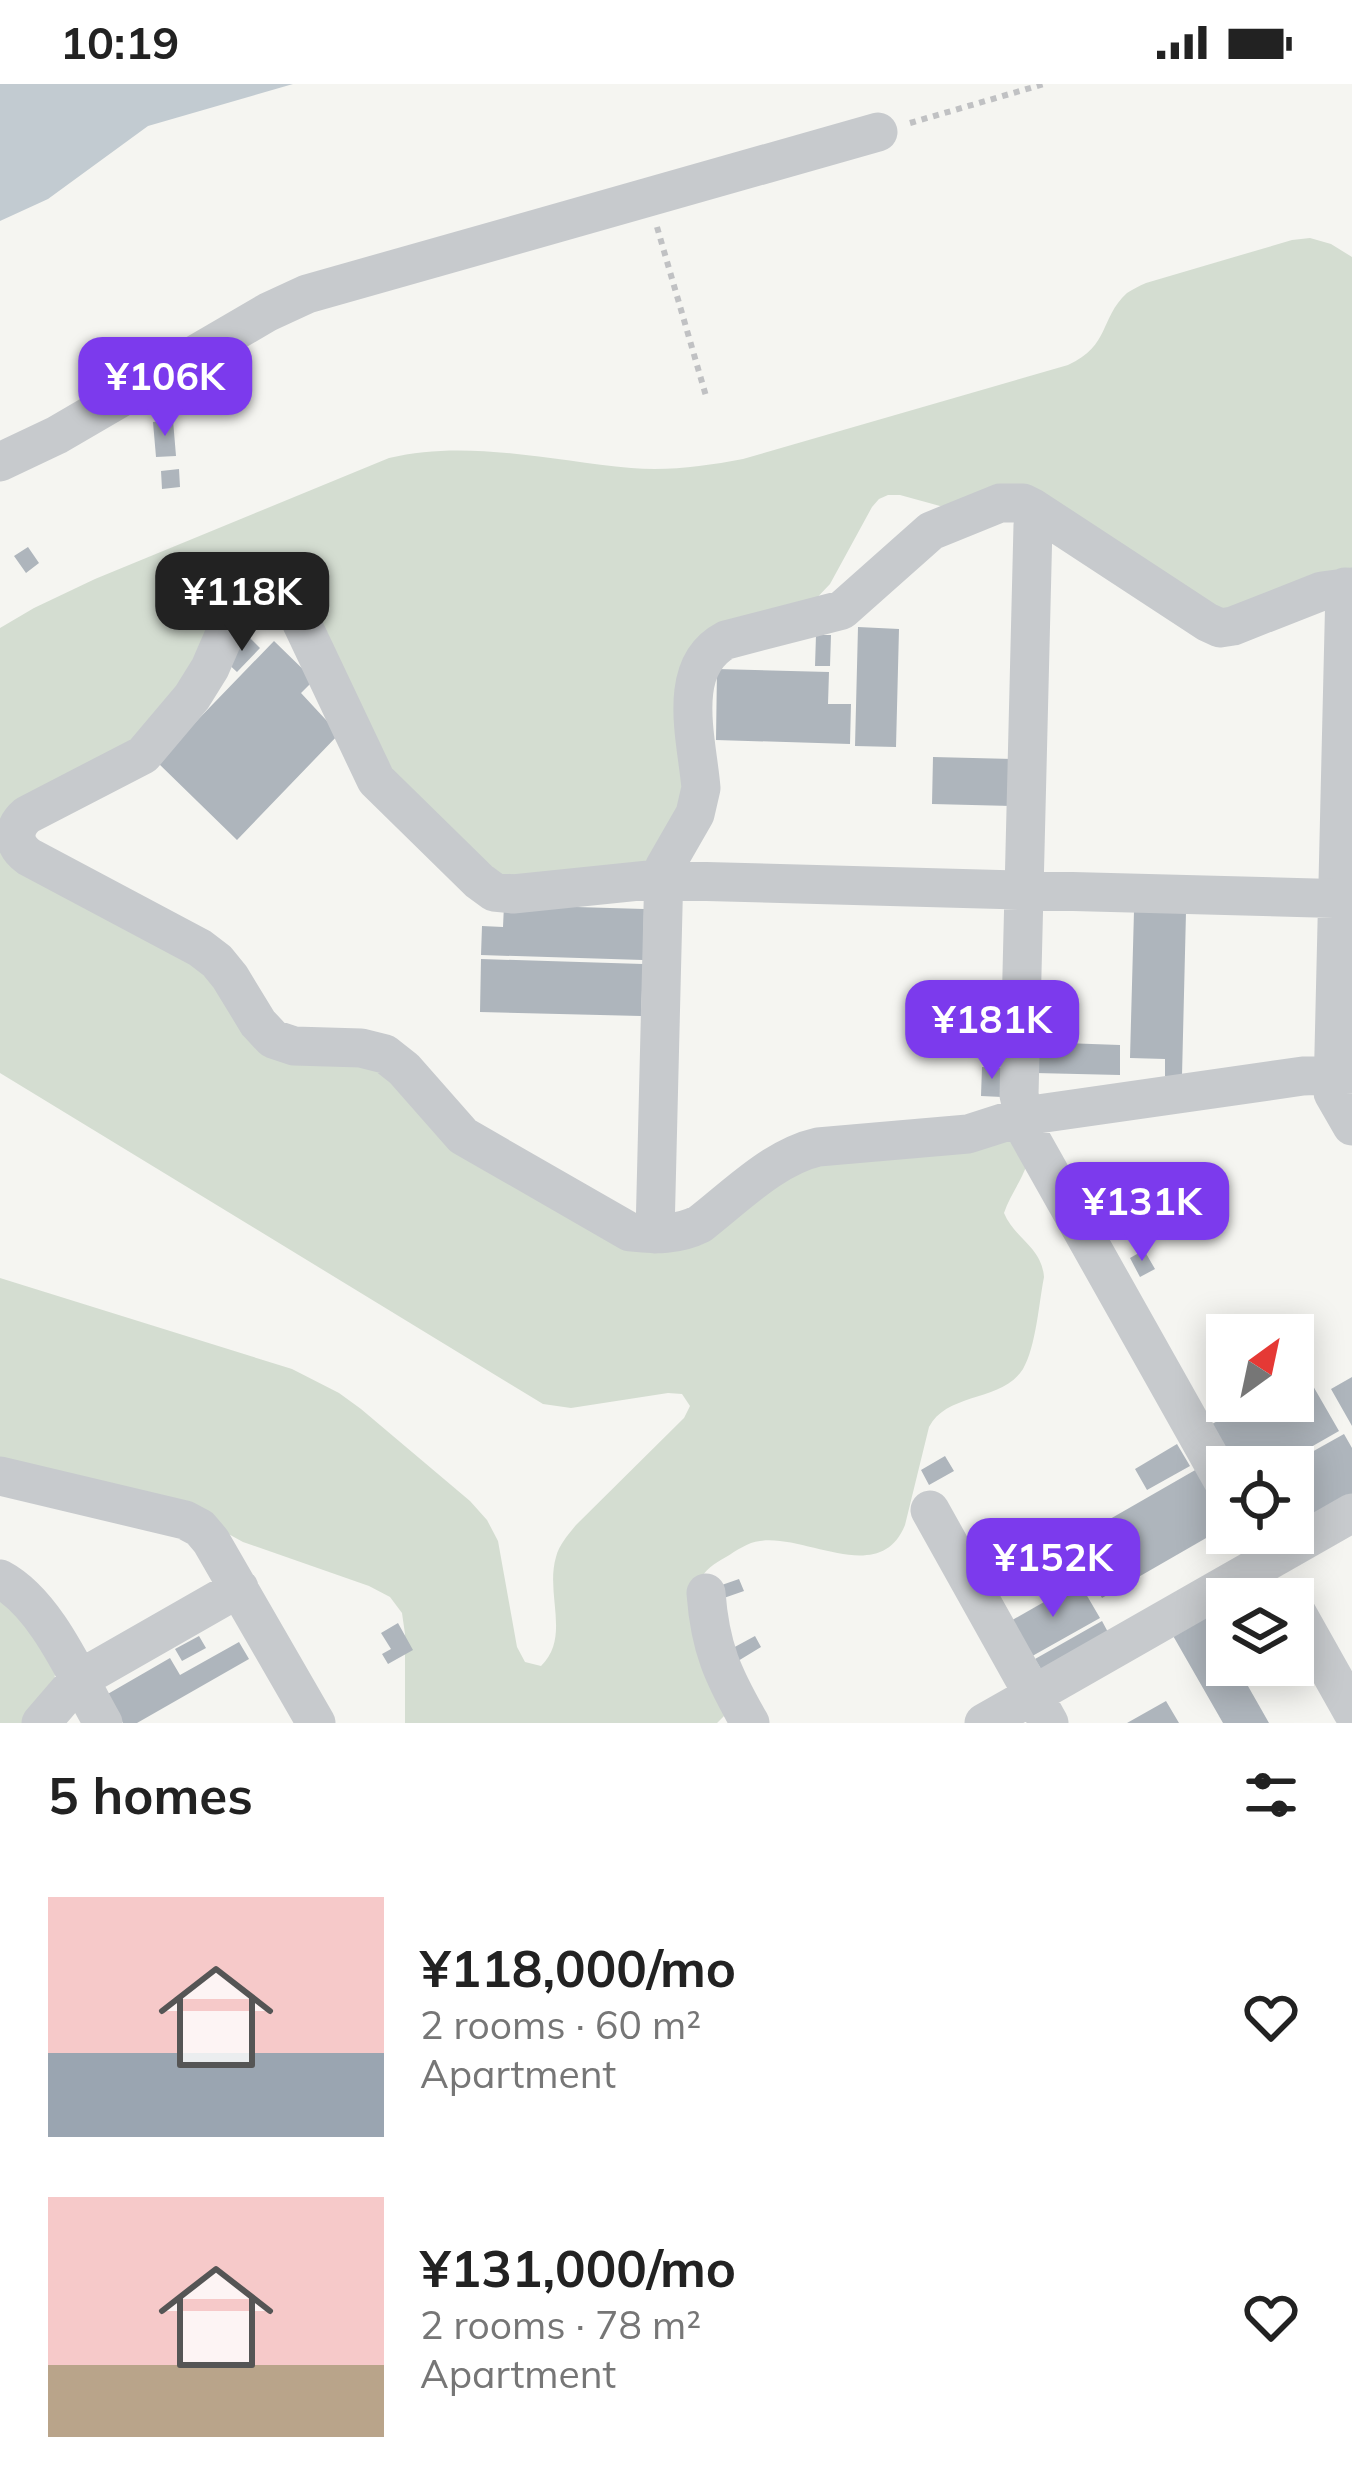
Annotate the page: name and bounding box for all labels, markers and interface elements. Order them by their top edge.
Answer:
text: 10:19 [60,14,179,70]
pin: ¥106K [81,337,249,439]
text: ¥106K [105,351,225,400]
pin: ¥118K [158,552,326,654]
text: ¥118K [182,566,302,615]
pin: ¥181K [908,980,1076,1082]
text: ¥181K [932,994,1052,1043]
pin: ¥131K [1058,1162,1226,1264]
text: ¥131K [1082,1176,1202,1225]
north arrow [1206,1314,1314,1422]
map controls [1206,1314,1314,1686]
button: locate [1206,1446,1314,1554]
pin: ¥152K [969,1518,1137,1620]
text: ¥152K [993,1532,1113,1581]
button: layers [1206,1578,1314,1686]
icon: filters [1238,1762,1304,1828]
text: 5 homes [48,1763,253,1827]
text: ¥118,000/mo [420,1936,736,2000]
icon: home [144,1945,288,2089]
icon: heart [1238,1984,1304,2050]
text: 2 rooms · 60 m² [420,2000,701,2049]
text: Apartment [420,2049,616,2098]
text: ¥131,000/mo [420,2236,736,2300]
icon: home [144,2245,288,2389]
icon: heart [1238,2284,1304,2350]
text: 2 rooms · 78 m² [420,2300,701,2349]
text: Apartment [420,2349,616,2398]

